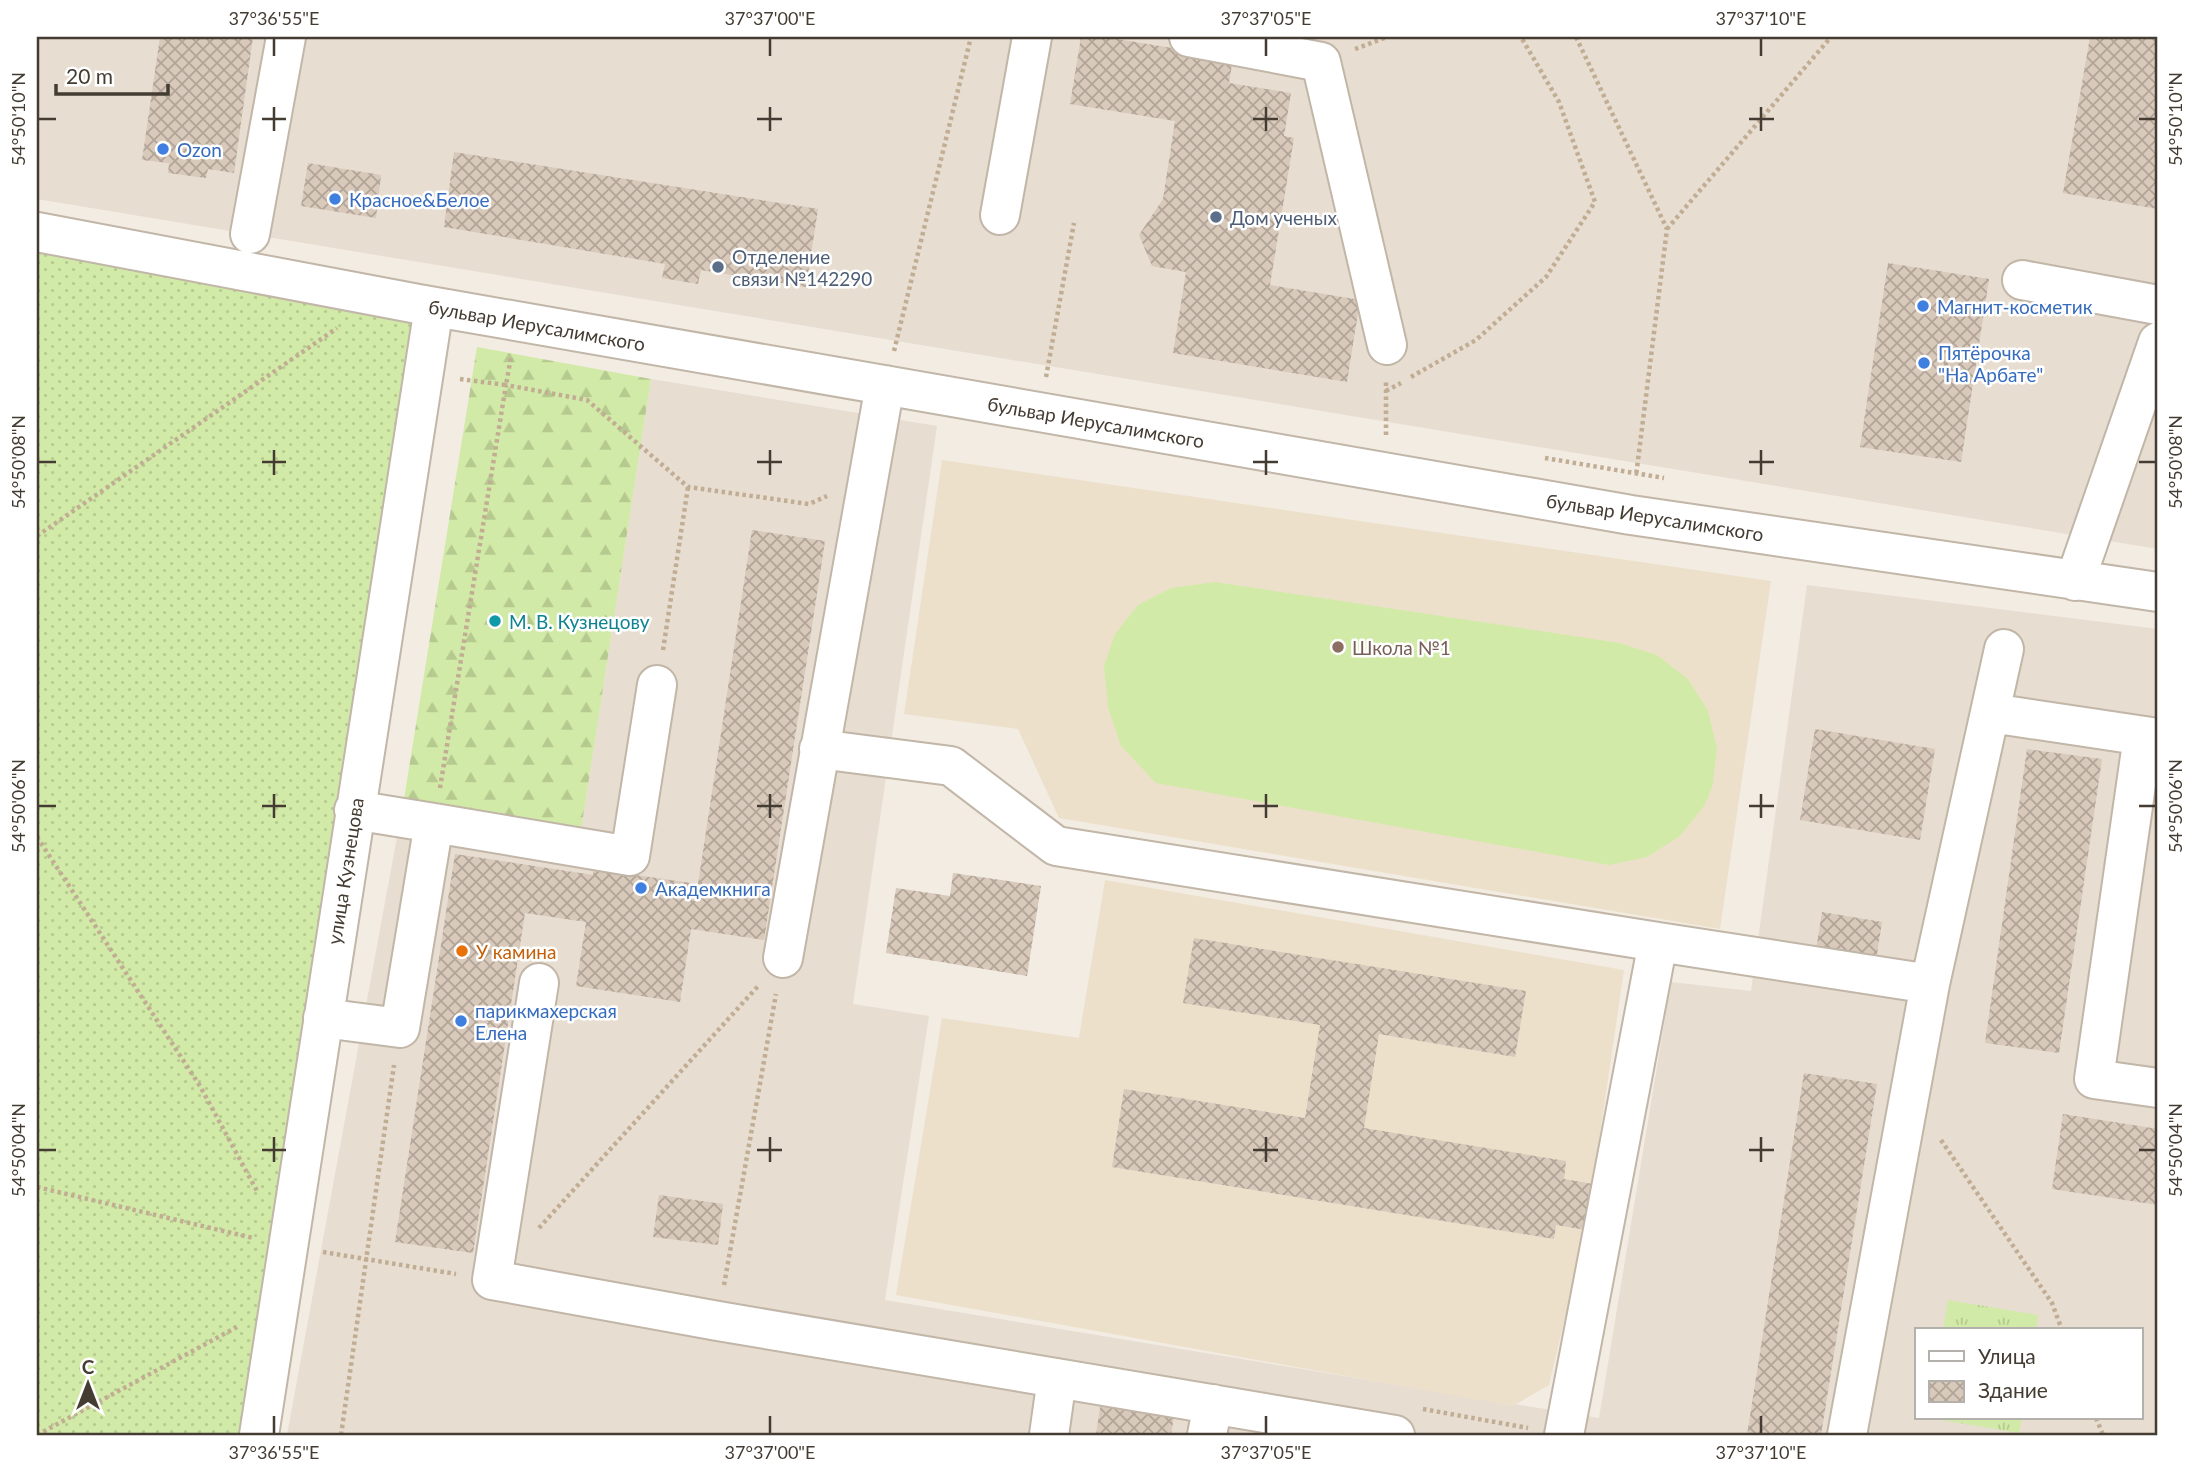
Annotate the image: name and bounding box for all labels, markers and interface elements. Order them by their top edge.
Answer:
text: 37°36'55"E [229,7,319,29]
text: 37°37'00"E [725,7,815,29]
text: 37°37'05"E [1221,7,1311,29]
text: 37°37'10"E [1716,7,1806,29]
scale bar [56,52,168,96]
text: 20 m [66,63,113,88]
text: 54°50'10"N [7,72,29,166]
text: 54°50'10"N [2164,72,2186,166]
place label: Ozon [177,138,222,161]
marker: Ozon [155,141,171,157]
place label: Красное&Белое [349,188,489,211]
marker: Красное&Белое [327,191,343,207]
place label: Дом ученых [1230,206,1337,229]
marker: Дом ученых [1208,209,1224,225]
place label: Отделение связи №142290 [732,245,872,290]
marker: Отделение связи №142290 [710,259,726,275]
street label: бульвар Иерусалимского [427,295,647,355]
place label: Магнит-косметик [1937,295,2093,318]
marker: Магнит-косметик [1915,298,1931,314]
place label: Пятёрочка "На Арбате" [1938,341,2043,386]
marker: Пятёрочка "На Арбате" [1916,355,1932,371]
street label: бульвар Иерусалимского [986,392,1206,452]
text: 54°50'08"N [7,415,29,509]
text: 54°50'08"N [2164,415,2186,509]
street label: бульвар Иерусалимского [1545,488,1765,546]
place label: М. В. Кузнецову [509,610,650,633]
marker: М. В. Кузнецову [487,613,503,629]
place label: Школа №1 [1352,636,1451,659]
marker: Школа №1 [1330,639,1346,655]
text: 54°50'06"N [7,759,29,853]
text: 54°50'06"N [2164,759,2186,853]
street label: улица Кузнецова [322,796,368,946]
place label: Академкнига [655,877,771,900]
marker: Академкнига [633,880,649,896]
place label: У камина [476,940,557,963]
marker: У камина [454,943,470,959]
place label: парикмахерская Елена [475,999,617,1044]
marker: парикмахерская Елена [453,1013,469,1029]
text: 54°50'04"N [7,1103,29,1197]
text: 54°50'04"N [2164,1103,2186,1197]
legend [1915,1328,2142,1420]
text: Улица [1978,1343,2036,1368]
north arrow [52,1350,122,1420]
text: С [82,1355,95,1378]
text: Здание [1978,1377,2048,1402]
text: 37°36'55"E [229,1441,319,1463]
text: 37°37'00"E [725,1441,815,1463]
text: 37°37'05"E [1221,1441,1311,1463]
text: 37°37'10"E [1716,1441,1806,1463]

